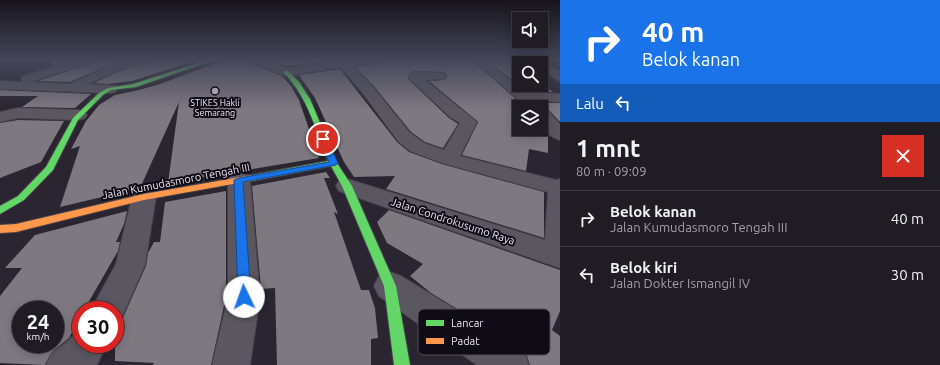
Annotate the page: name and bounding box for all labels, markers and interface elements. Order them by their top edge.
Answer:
map controls [512,12,548,136]
button: sound [512,12,548,48]
icon: right [576,16,628,68]
text: 40 m [642,16,704,47]
text: Belok kanan [642,49,740,69]
button: search [512,56,548,92]
marker: STIKES Hakli Semarang [210,86,220,96]
icon: left [612,92,634,114]
text: Lalu [576,95,604,112]
place label: STIKES Hakli Semarang [190,98,240,118]
button: layers [512,100,548,136]
pin [306,122,340,156]
icon: arrive [312,128,334,150]
text: 1 mnt [576,135,640,162]
button: close [882,135,924,177]
street label: Jalan Kumudasmoro Tengah III [101,161,251,201]
text: 80 m · 09:09 [576,164,647,178]
street label: Jalan Condrokusumo Raya [389,195,517,247]
text: Belok kanan [610,203,696,220]
icon: right [576,208,598,230]
text: 40 m [891,210,924,227]
text: Jalan Kumudasmoro Tengah III [610,220,788,234]
text: Belok kiri [610,259,677,276]
icon: left [576,264,598,286]
text: 30 m [891,266,924,283]
position arrow [223,276,265,318]
text: Jalan Dokter Ismangil IV [610,276,750,290]
speed limit sign: 30 [72,301,124,353]
legend [418,309,550,355]
text: 24 [27,310,49,333]
text: Lancar [451,317,484,329]
text: km/h [26,331,50,342]
text: Padat [451,335,480,347]

